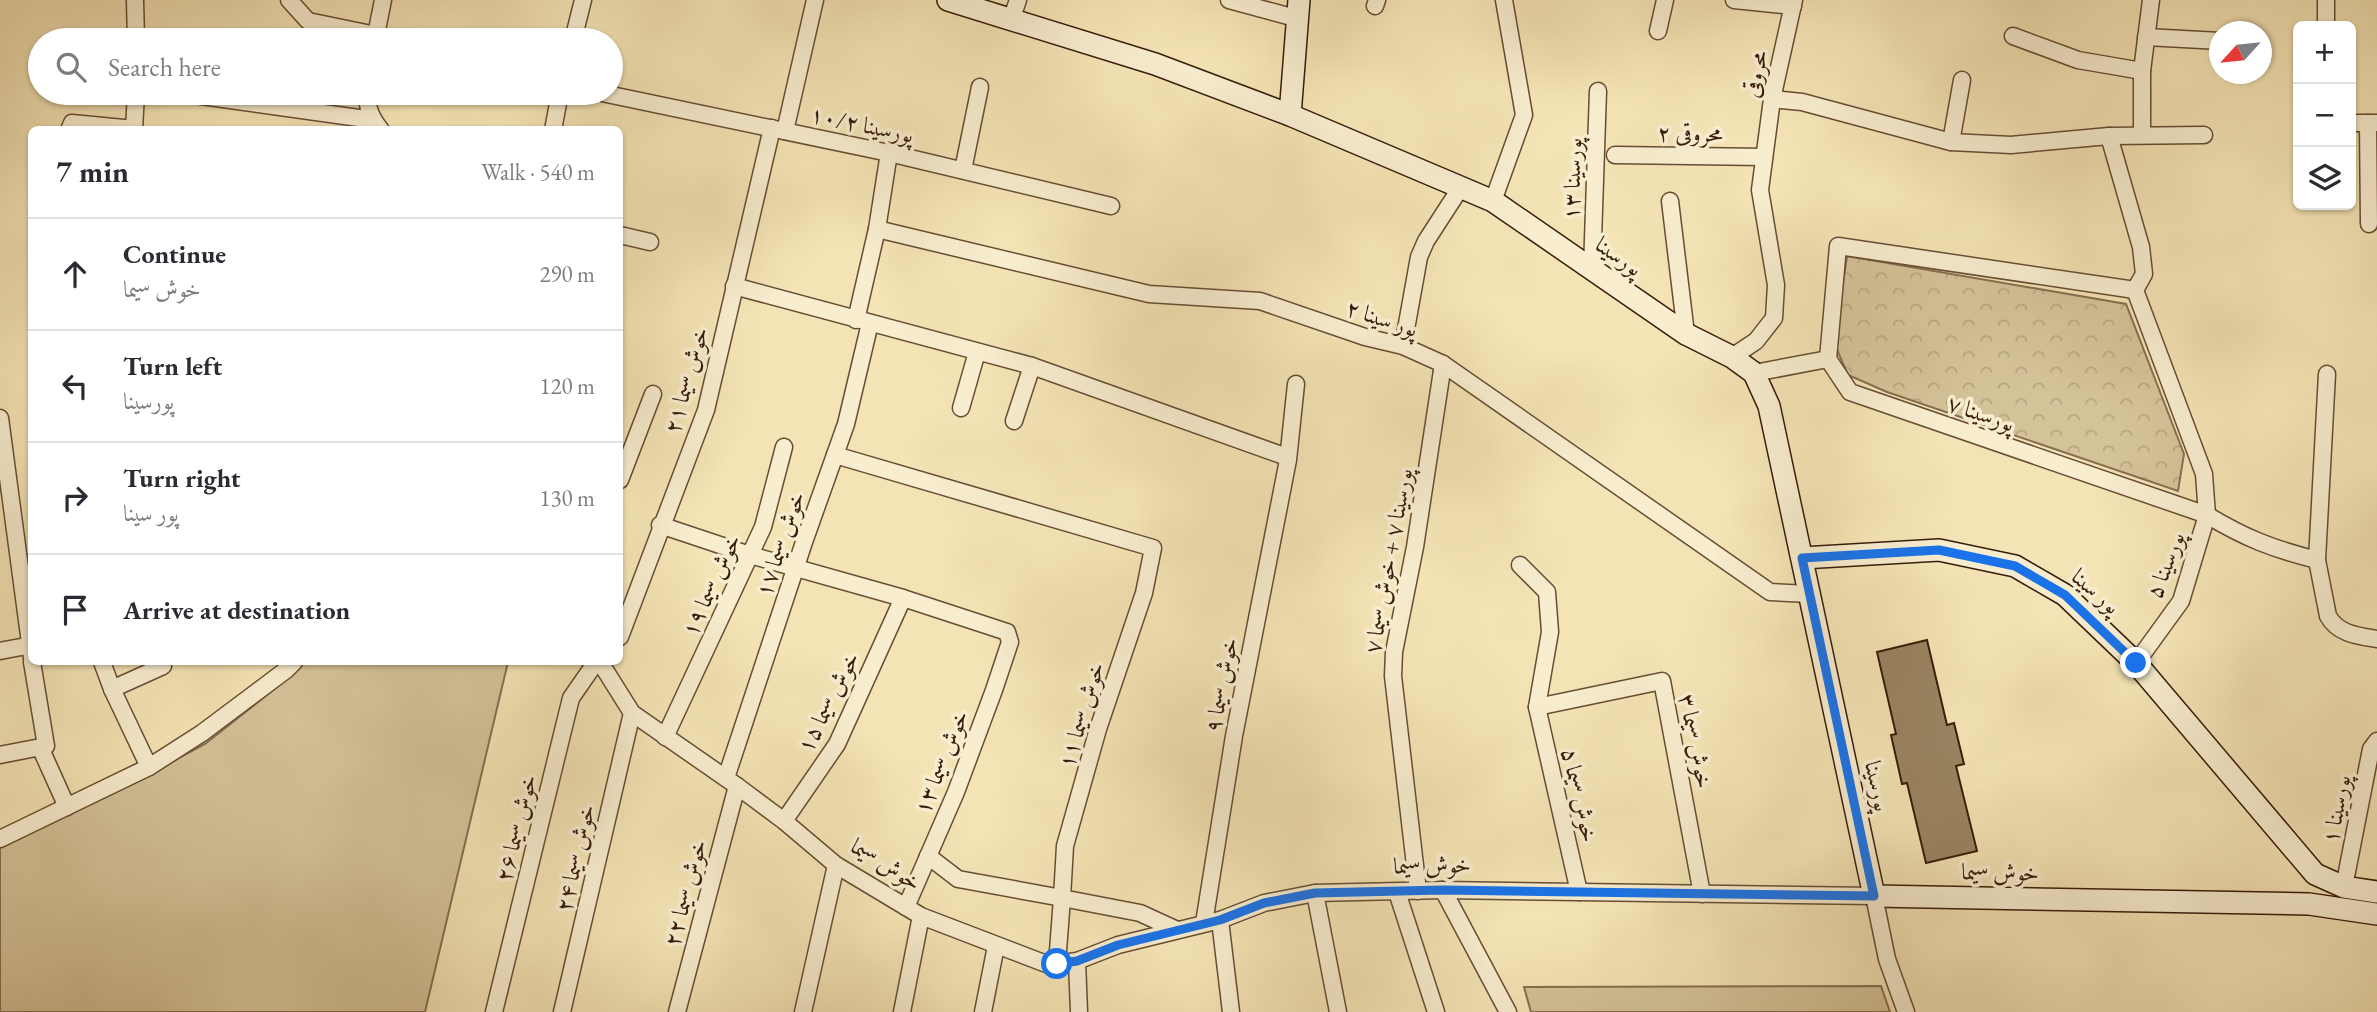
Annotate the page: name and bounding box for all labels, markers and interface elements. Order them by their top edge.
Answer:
north arrow [2209,21,2272,84]
map controls [2293,21,2356,210]
button: + [2293,21,2356,84]
search box [28,28,623,105]
icon: search [52,48,90,86]
street label: محروقی [1735,48,1775,100]
text: Search here [108,50,221,84]
button: − [2293,84,2356,147]
street label: پورسینا ۱۰/۲ [807,98,918,152]
street label: محروقی ۲ [1657,117,1723,149]
street label: پورسینا ۱۳ [1556,136,1590,221]
button: layers [2293,147,2356,210]
text: 7 min [56,152,129,191]
text: Walk · 540 m [481,157,595,187]
street label: پورسینا [1588,229,1650,285]
text: Continue [123,237,226,271]
icon: ahead [56,255,94,293]
text: 290 m [539,259,595,289]
text: خوش سیما [123,274,201,304]
street label: پور سینا ۲ [1342,292,1423,346]
street label: خوش سیما ۲۱ [657,323,715,437]
text: Turn left [123,349,222,383]
icon: left [56,367,94,405]
text: 120 m [539,371,595,401]
text: پورسینا [123,386,174,416]
street label: پورسینا ۷ [1943,388,2020,441]
text: Turn right [123,461,241,495]
street label: پورسینا ۷ + خوش سیما ۷ [1357,464,1421,656]
icon: right [56,479,94,517]
text: 130 m [539,483,595,513]
street label: خوش سیما ۱۷ [748,487,812,601]
text: پور سینا [123,498,179,528]
street label: پورسینا ۵ [2139,526,2194,603]
street label: خوش سیما ۱۹ [674,529,748,641]
street label: پور سینا [2064,561,2128,623]
icon: arrive [56,591,94,629]
text: Arrive at destination [123,593,350,627]
street label: خوش سیما ۹ [1197,635,1245,735]
street label: خوش سیما ۱۵ [790,647,866,757]
route end [2120,647,2151,678]
street label: خوش سیما ۱۱ [1051,658,1111,772]
street label: خوش سیما ۳ [1672,691,1720,791]
street label: خوش سیما ۱۳ [907,706,975,818]
street label: خوش سیما ۵ [1555,745,1605,845]
street label: پورسینا [1856,758,1898,816]
street label: خوش سیما ۲۶ [488,771,544,885]
street label: پورسینا ۱ [2315,771,2360,846]
street label: خوش سیما ۲۴ [548,801,602,915]
street label: خوش سیما [845,831,927,897]
street label: خوش سیما ۲۲ [656,836,714,950]
street label: خوش سیما [1393,849,1471,881]
street label: خوش سیما [1961,856,2039,888]
route start [1041,948,1072,979]

